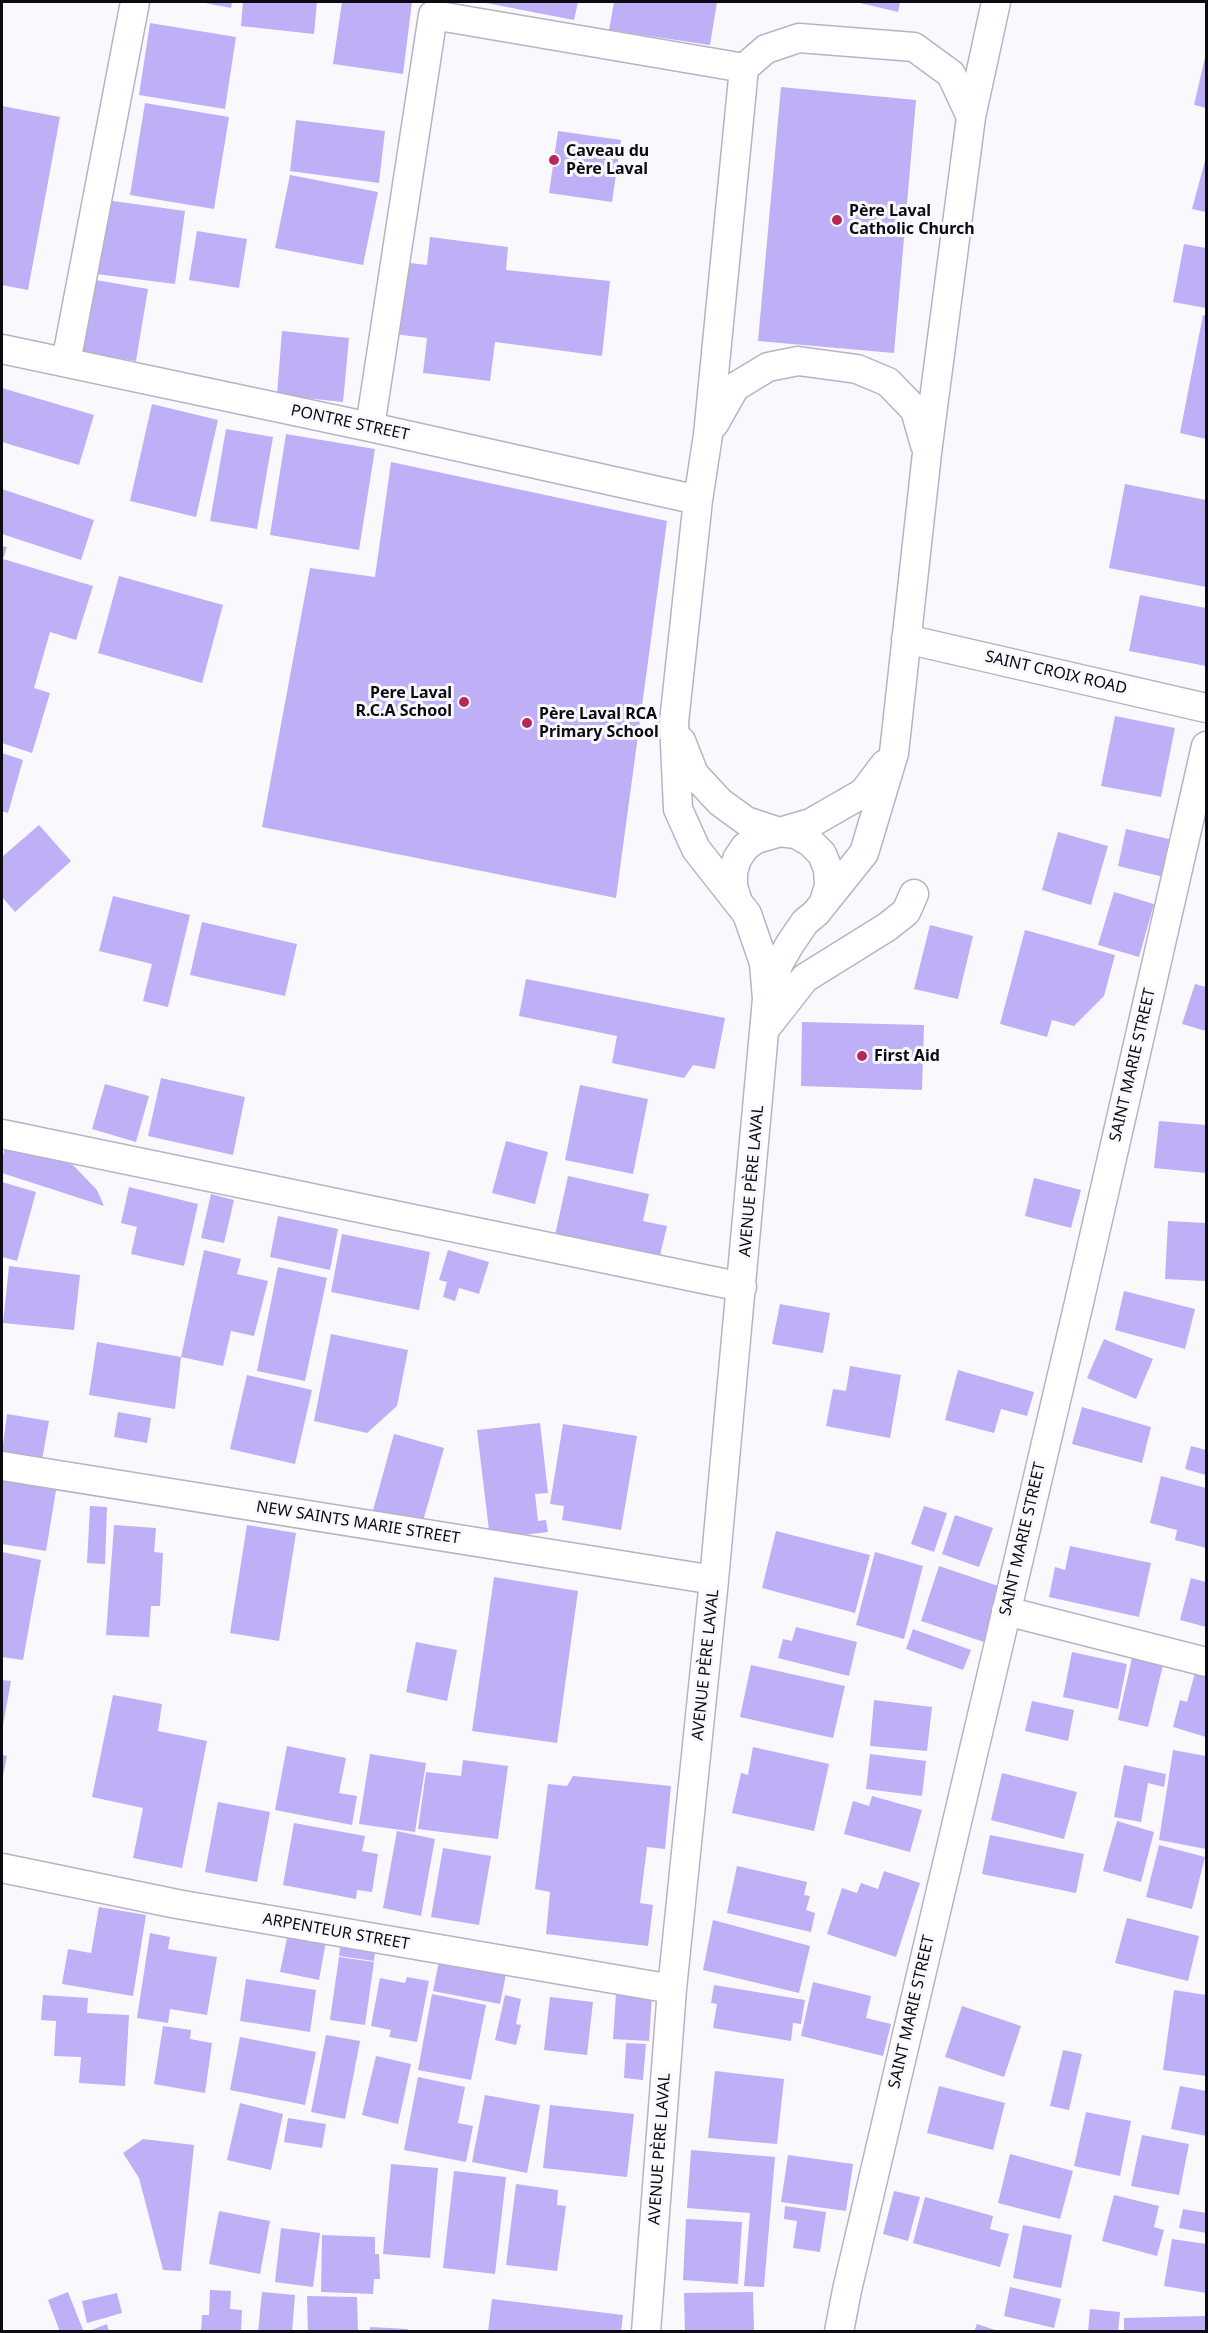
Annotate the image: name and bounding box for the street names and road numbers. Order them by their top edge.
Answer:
street label: PONTRE STREET [289,401,411,445]
street label: SAINT CROIX ROAD [983,647,1129,699]
street label: SAINT MARIE STREET [1106,986,1160,1144]
street label: AVENUE PÈRE LAVAL [736,1104,768,1258]
street label: SAINT MARIE STREET [996,1460,1050,1618]
street label: NEW SAINTS MARIE STREET [255,1497,461,1549]
street label: AVENUE PÈRE LAVAL [689,1588,723,1742]
street label: ARPENTEUR STREET [261,1910,411,1954]
street label: SAINT MARIE STREET [885,1933,939,2091]
street label: AVENUE PÈRE LAVAL [645,2072,675,2226]

